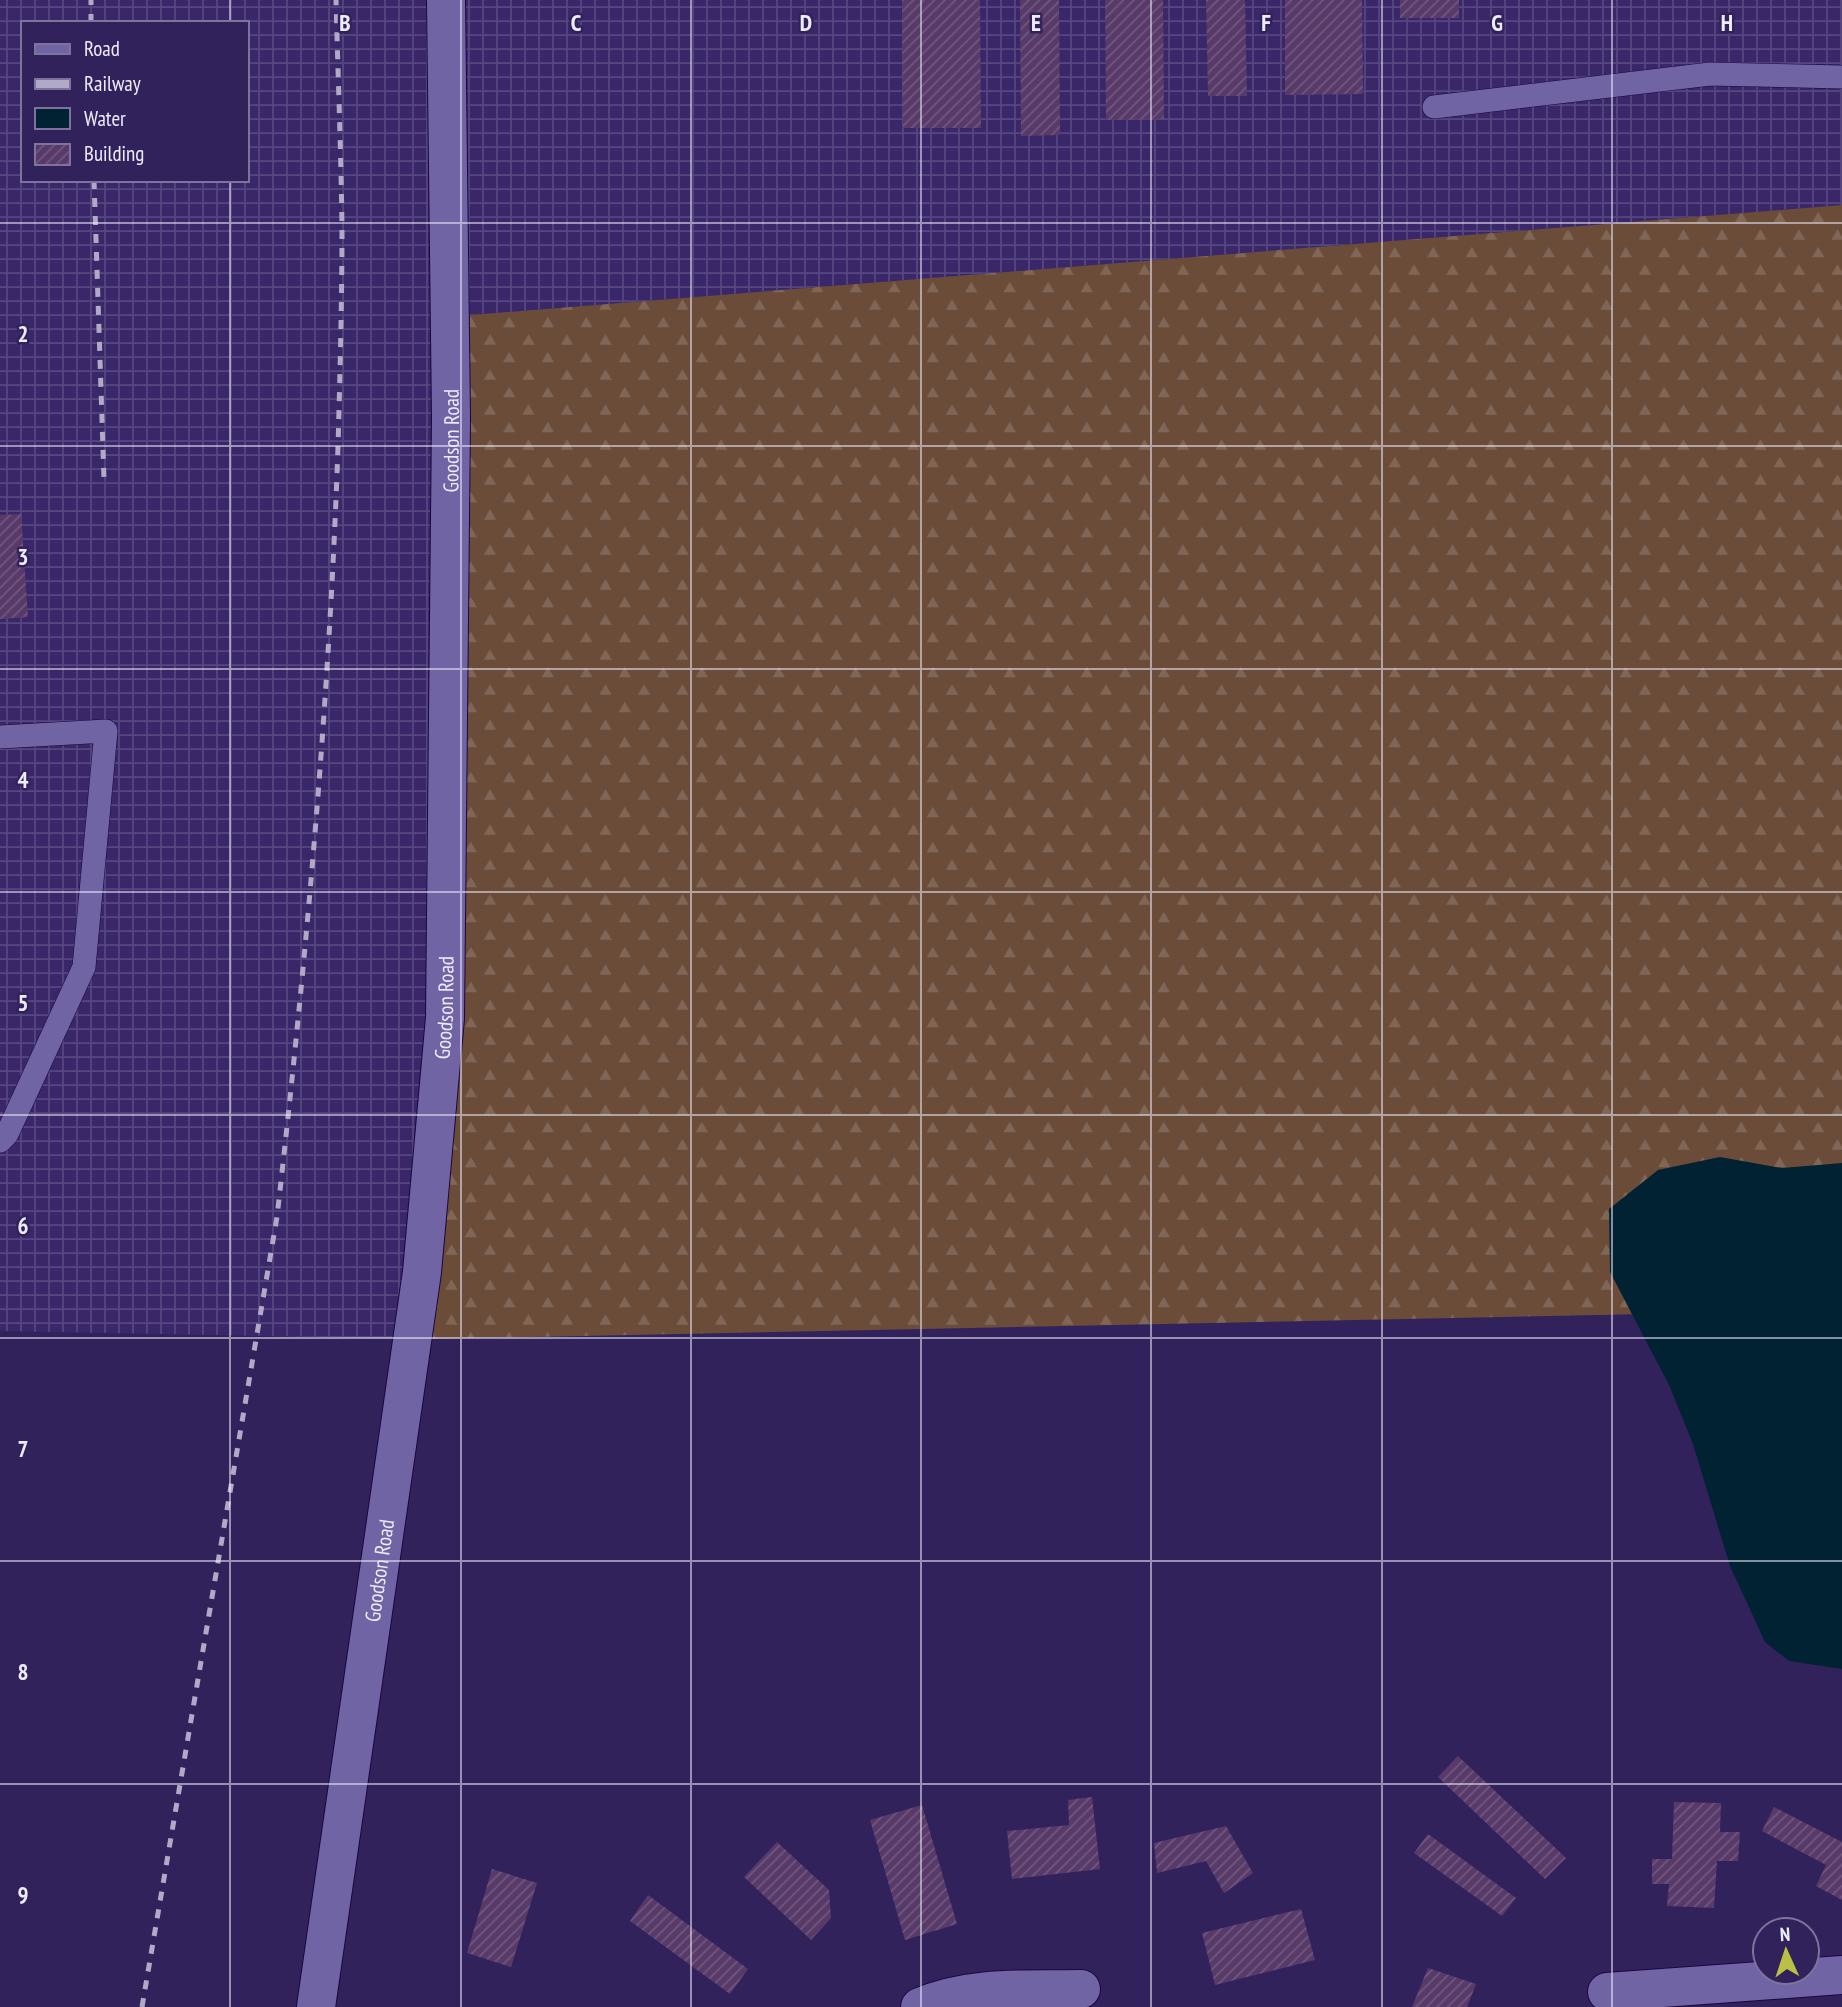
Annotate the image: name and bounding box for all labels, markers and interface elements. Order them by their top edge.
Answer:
text: B [339,8,351,37]
text: C [571,8,582,37]
text: D [800,8,812,37]
text: E [1031,8,1041,37]
text: F [1261,8,1271,37]
text: G [1491,8,1503,37]
text: H [1721,8,1733,37]
legend [21,21,248,182]
text: Road [84,35,120,62]
text: Railway [84,70,141,97]
text: Water [84,105,126,132]
text: Building [84,140,144,167]
text: 2 [18,319,29,348]
street label: Goodson Road [437,389,465,492]
text: 3 [18,542,29,571]
text: 4 [18,765,29,794]
street label: Goodson Road [428,956,459,1060]
text: 5 [18,988,29,1017]
text: 6 [18,1211,29,1240]
text: 7 [18,1434,29,1463]
street label: Goodson Road [358,1517,400,1624]
text: 8 [18,1657,29,1686]
text: 9 [18,1880,29,1909]
north arrow [1751,1916,1821,1986]
text: N [1779,1922,1791,1946]

